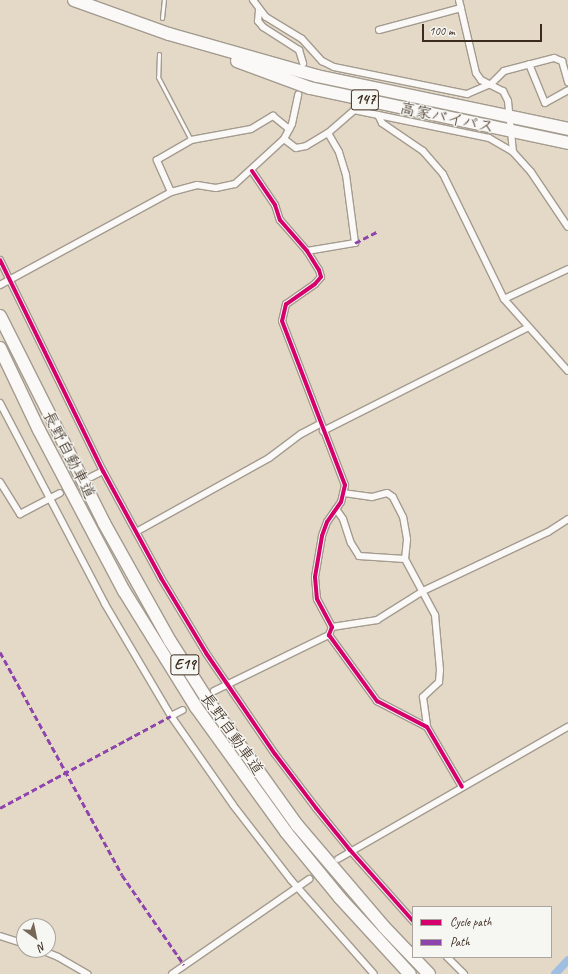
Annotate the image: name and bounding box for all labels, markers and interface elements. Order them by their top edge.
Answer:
scale bar [424,16,544,42]
text: 100 m [429,23,455,39]
road number: 147 [350,87,380,113]
street label: 高家バイパス [398,99,496,137]
street label: 長野自動車道 [39,408,99,502]
road number: E19 [170,652,200,678]
street label: 長野自動車道 [197,689,267,779]
legend [412,906,552,958]
text: Cycle path [450,914,492,930]
north arrow [16,918,56,958]
text: Path [450,934,470,950]
text: N [35,939,49,955]

